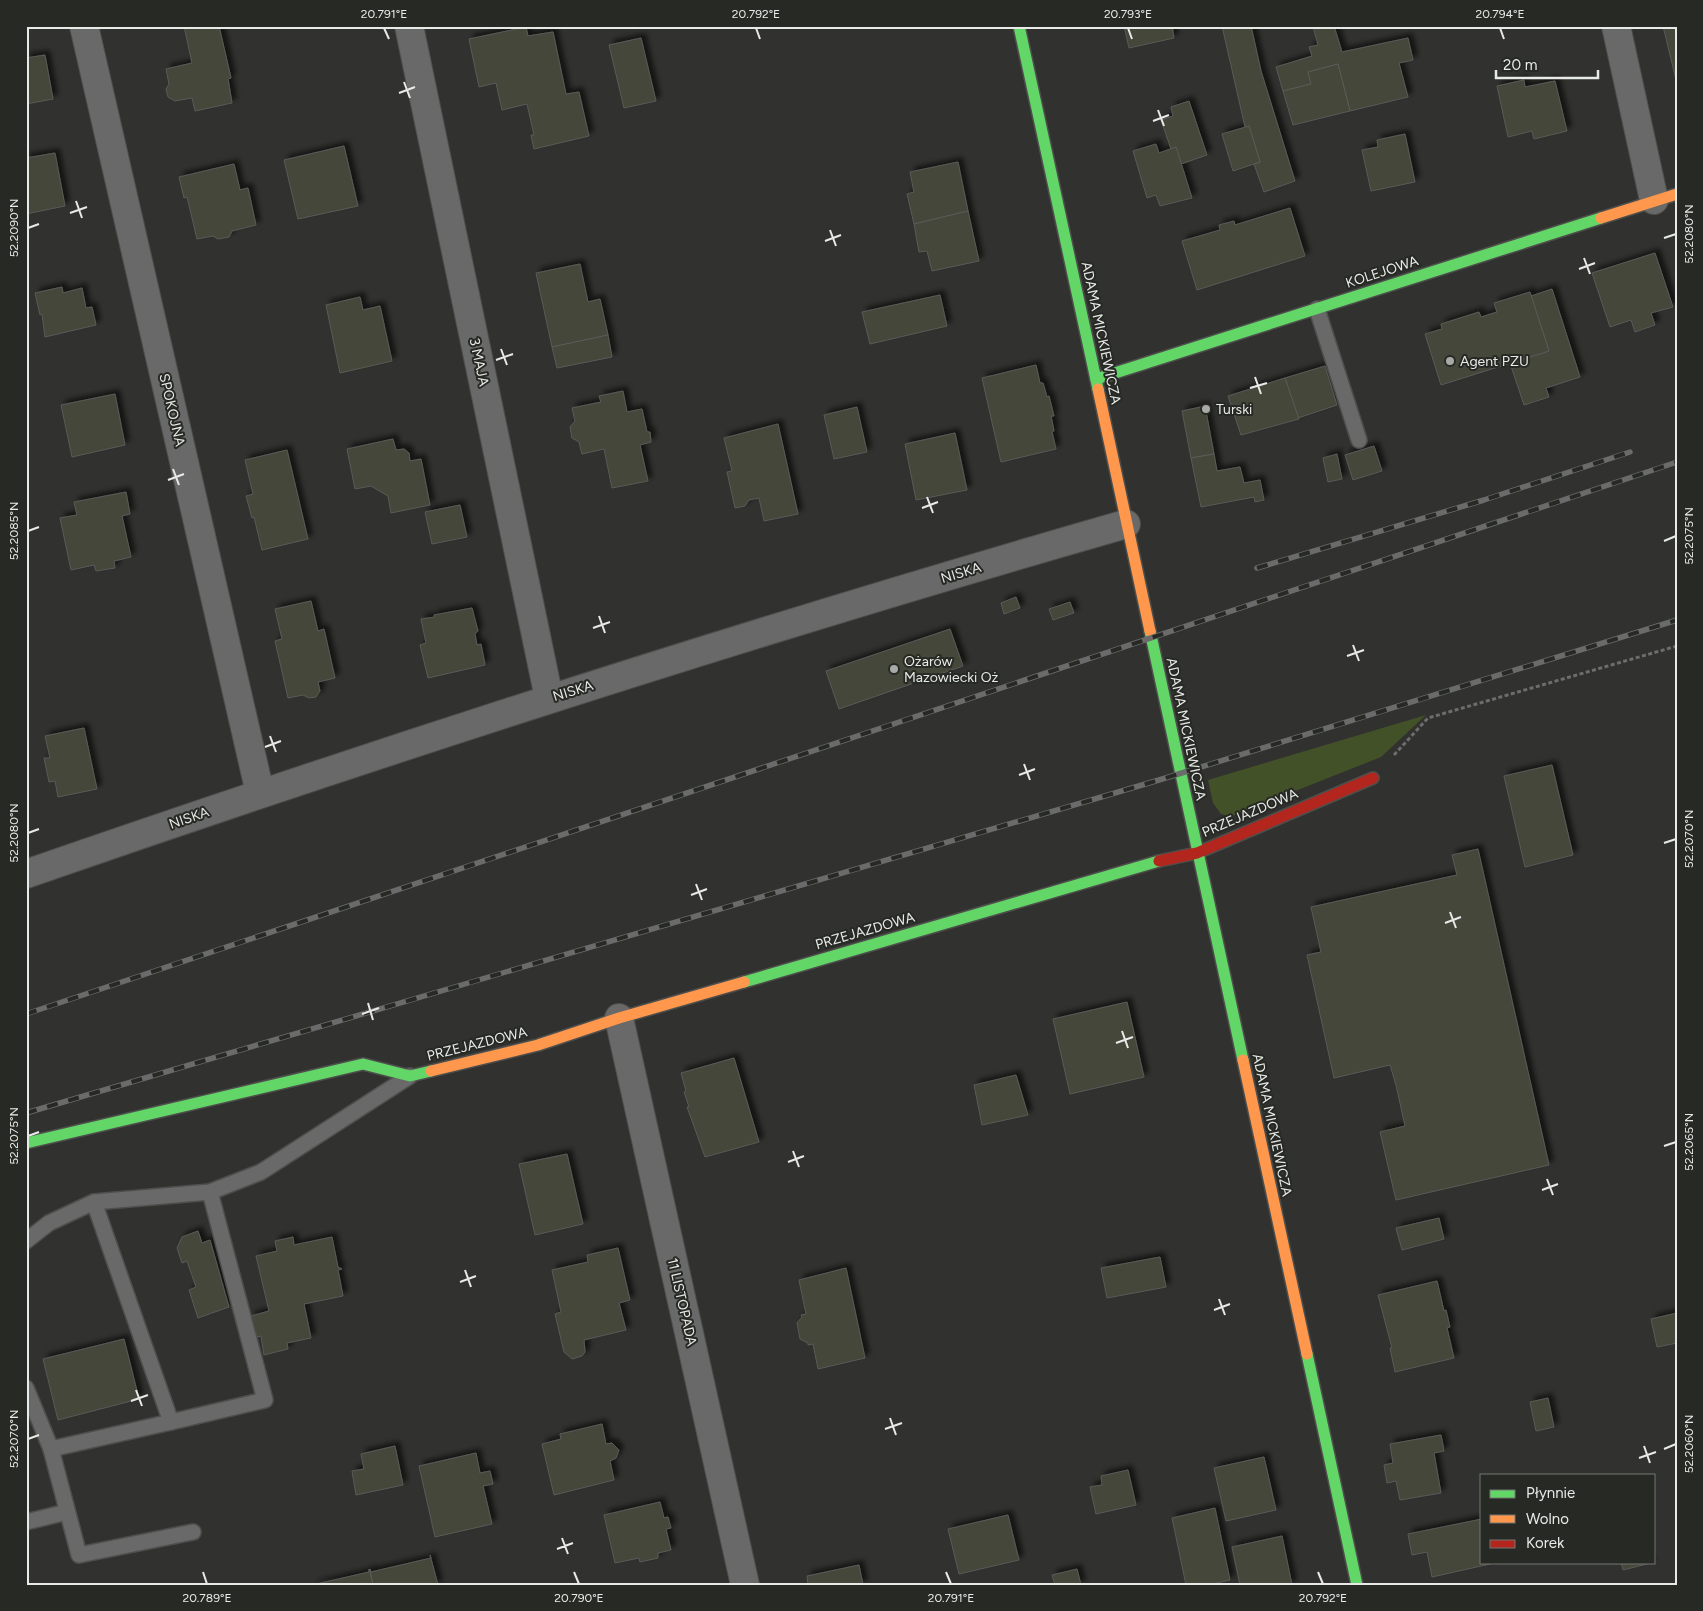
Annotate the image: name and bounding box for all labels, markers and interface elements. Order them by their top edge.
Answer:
text: 20.791°E [361,7,407,21]
text: 20.792°E [732,7,780,21]
text: 20.793°E [1104,7,1152,21]
text: 20.794°E [1475,7,1525,21]
scale bar [1496,48,1598,80]
text: 20 m [1503,56,1537,74]
text: 52.2090°N [7,199,21,257]
text: 52.2080°N [1682,204,1696,264]
street label: KOLEJOWA [1344,252,1421,292]
street label: ADAMA MICKIEWICZA [1078,260,1125,406]
street label: 3 MAJA [466,336,493,388]
place label: Agent PZU [1460,353,1529,370]
marker: Agent PZU [1444,355,1456,367]
street label: SPOKOJNA [155,372,189,449]
place label: Turski [1216,401,1252,418]
marker: Turski [1200,403,1212,415]
text: 52.2085°N [7,502,21,560]
text: 52.2075°N [1682,507,1696,565]
street label: NISKA [939,559,984,587]
place label: Ożarów Mazowiecki Oż [904,653,999,686]
street label: ADAMA MICKIEWICZA [1163,656,1210,802]
marker: Ożarów Mazowiecki Oż [888,663,900,675]
street label: NISKA [551,677,596,705]
street label: PRZEJAZDOWA [1199,785,1301,841]
text: 52.2080°N [7,803,21,863]
street label: NISKA [167,803,212,833]
text: 52.2070°N [1682,810,1696,868]
street label: PRZEJAZDOWA [813,909,917,953]
street label: PRZEJAZDOWA [425,1023,529,1065]
street label: ADAMA MICKIEWICZA [1249,1052,1296,1198]
text: 52.2075°N [7,1107,21,1165]
text: 52.2065°N [1682,1113,1696,1171]
street label: 11 LISTOPADA [664,1256,701,1348]
text: 52.2070°N [7,1410,21,1468]
text: 52.2060°N [1682,1415,1696,1473]
legend [1480,1474,1656,1564]
text: Płynnie [1526,1484,1575,1502]
text: Wolno [1526,1510,1569,1528]
text: Korek [1526,1534,1565,1552]
text: 20.789°E [182,1591,232,1605]
text: 20.790°E [554,1591,604,1605]
text: 20.791°E [928,1591,974,1605]
text: 20.792°E [1299,1591,1347,1605]

